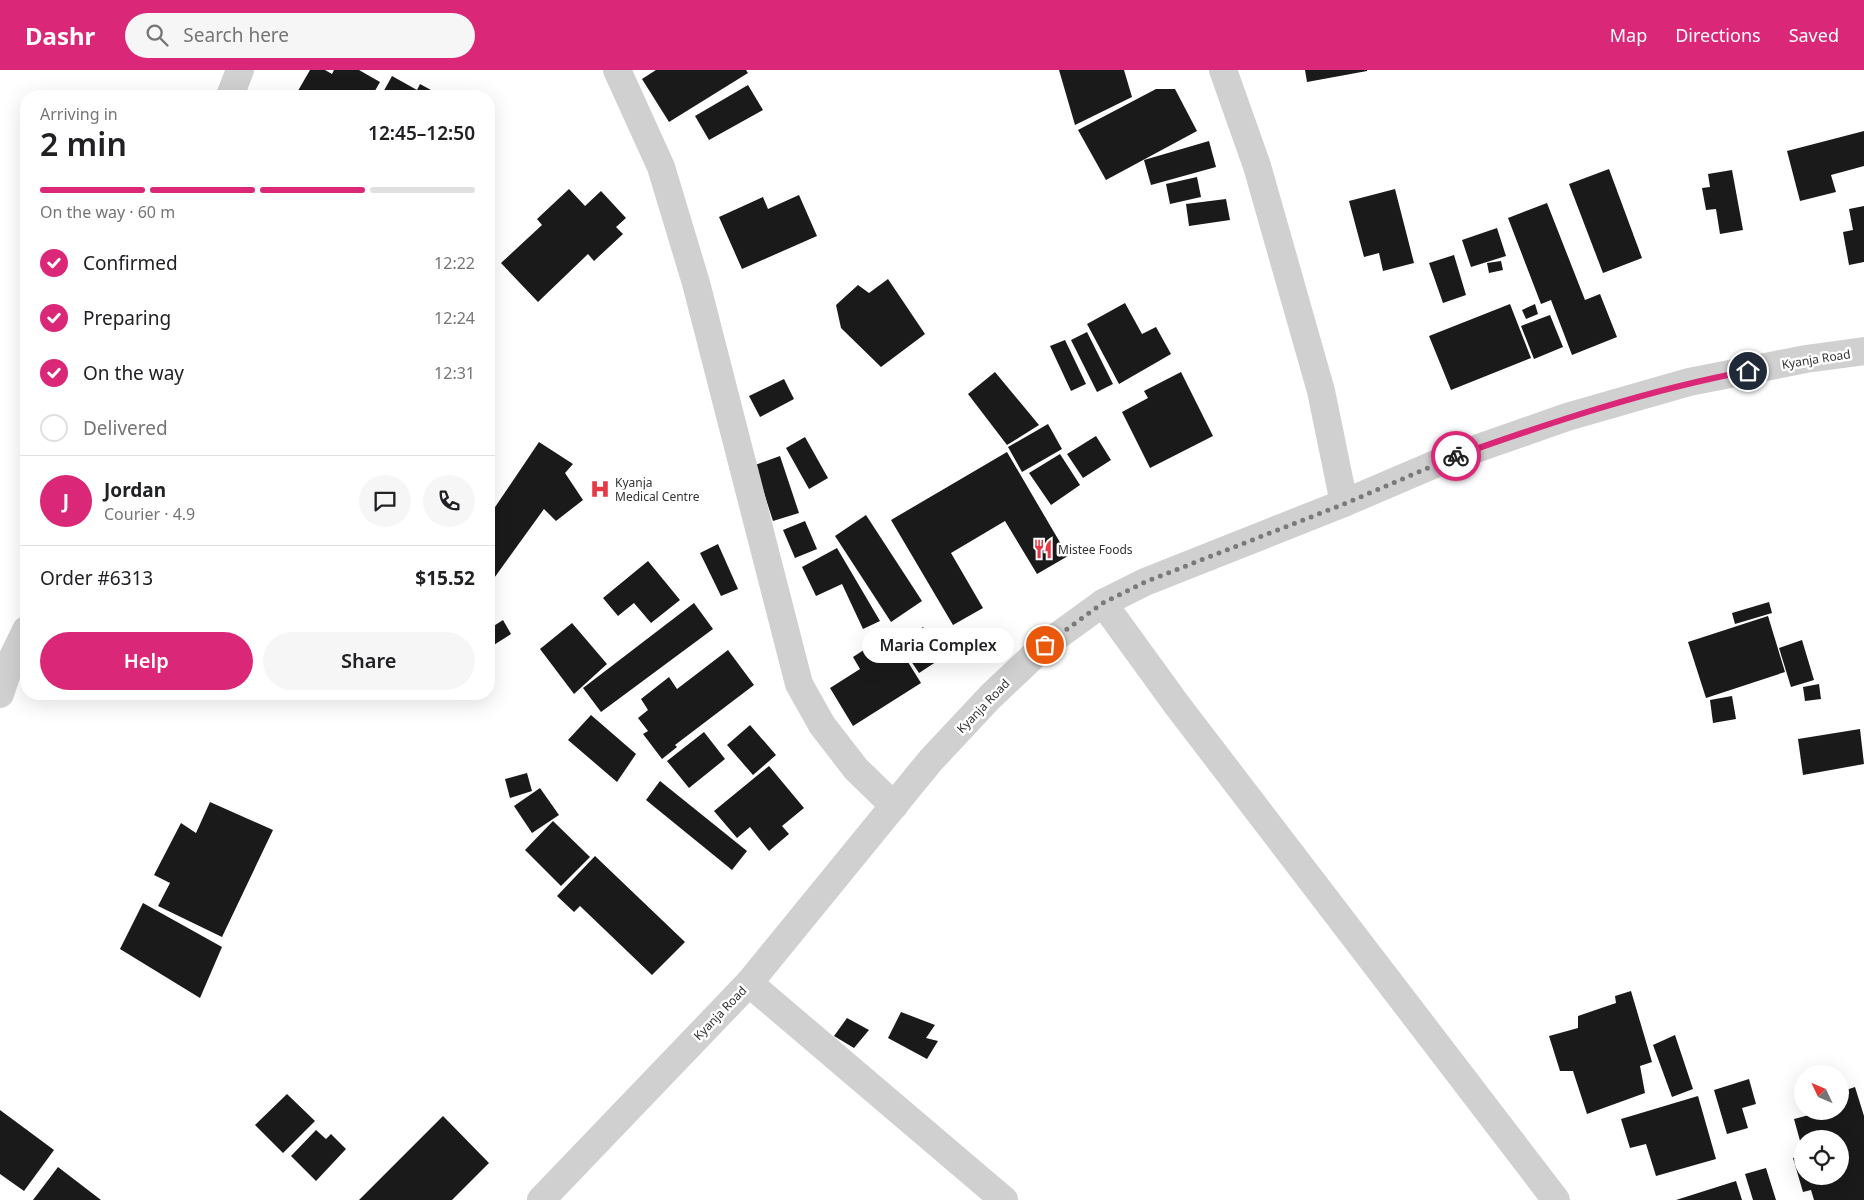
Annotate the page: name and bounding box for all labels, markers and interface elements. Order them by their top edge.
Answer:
search box [125,13,475,58]
text: Dashr [25,19,95,52]
icon: search [143,21,171,49]
text: Search here [183,22,289,48]
text: Map [1610,23,1647,47]
text: Directions [1675,23,1761,47]
text: Saved [1789,23,1839,47]
text: Arriving in [40,103,118,125]
text: 12:45–12:50 [368,120,475,146]
text: 2 min [40,122,127,165]
text: On the way · 60 m [40,201,175,223]
icon: check [40,249,68,277]
text: Confirmed [83,250,178,276]
text: 12:22 [434,252,475,274]
icon: check [40,304,68,332]
text: Preparing [83,305,171,331]
text: 12:24 [434,307,475,329]
street label: Kyanja Road [1780,345,1852,373]
pin [1727,350,1769,392]
icon: home [1734,357,1762,385]
icon: check [40,359,68,387]
text: On the way [83,360,184,386]
text: 12:31 [434,362,475,384]
text: Delivered [83,415,168,441]
courier [1431,431,1481,481]
icon: bike [1442,442,1470,470]
place label: Kyanja Medical Centre [615,474,700,505]
button: chat [359,475,411,527]
button: phone [423,475,475,527]
text: Jordan [104,477,166,503]
hospital icon: Kyanja Medical Centre [589,478,611,500]
text: J [63,488,69,514]
text: Courier · 4.9 [104,503,195,525]
restaurant icon: Mistee Foods [1032,538,1054,560]
place label: Mistee Foods [1058,541,1133,558]
text: Order #6313 [40,565,153,591]
text: $15.52 [415,565,475,591]
pin [1024,624,1066,666]
callout: Maria Complex [862,628,1015,662]
icon: bag [1031,631,1059,659]
button: Help [40,632,253,690]
button: Share [263,632,475,690]
text: Maria Complex [879,634,997,656]
street label: Kyanja Road [953,675,1013,737]
street label: Kyanja Road [690,982,750,1044]
north arrow [1794,1065,1849,1120]
map controls [1794,1065,1849,1185]
button: locate [1794,1130,1849,1185]

